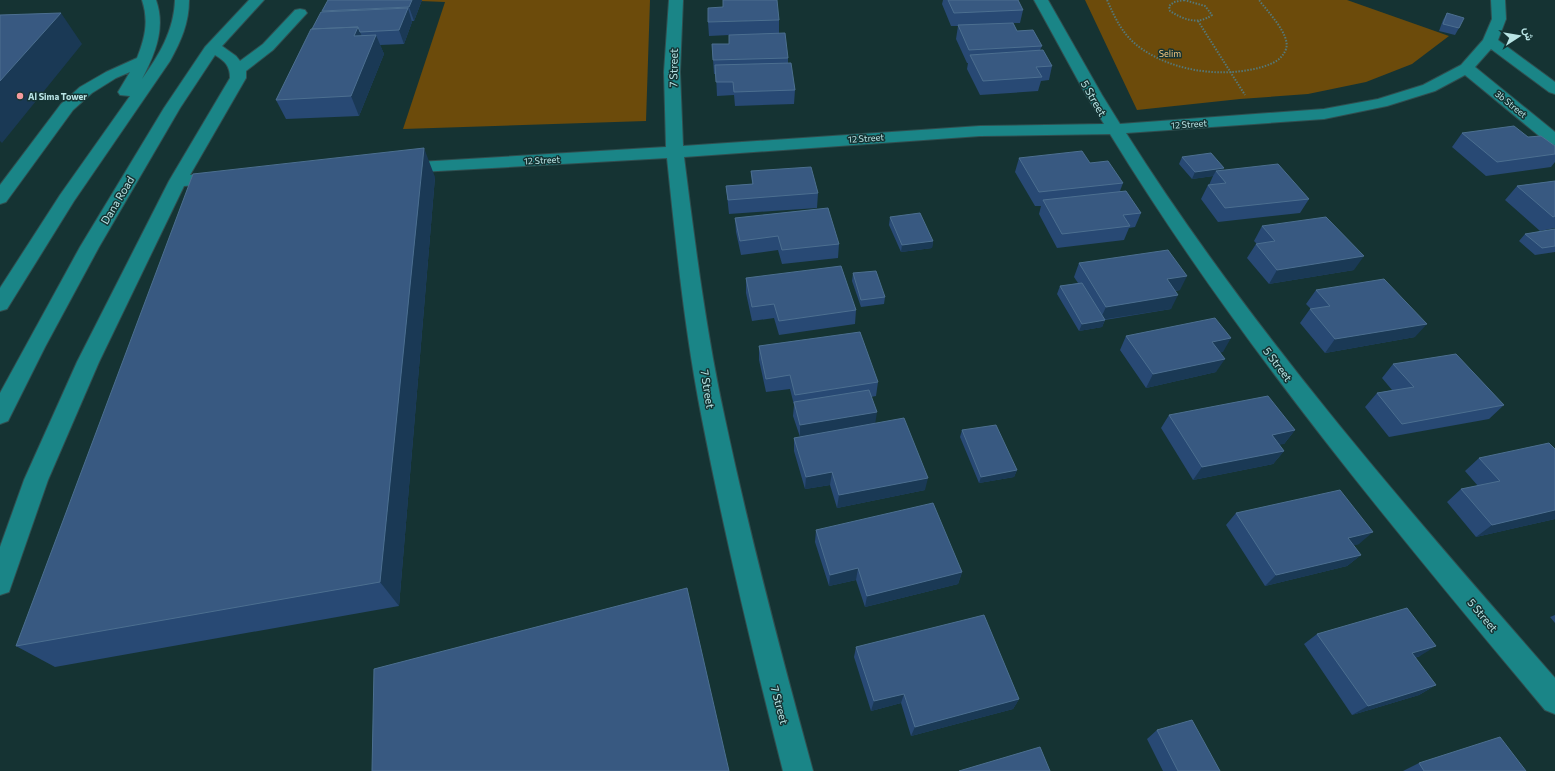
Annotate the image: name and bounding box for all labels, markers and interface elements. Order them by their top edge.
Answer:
north arrow [1499,16,1539,56]
text: ش [1521,26,1537,42]
street label: 7 Street [666,48,680,88]
park label: Selim [1159,48,1181,59]
street label: 5 Street [1078,78,1110,119]
street label: 3b Street [1493,88,1529,120]
marker: Al Sima Tower [15,91,25,101]
place label: Al Sima Tower [28,91,87,102]
street label: 12 Street [1171,117,1208,131]
street label: 12 Street [848,131,885,145]
street label: 12 Street [524,154,561,166]
street label: Dana Road [98,174,136,226]
street label: 5 Street [1261,344,1295,384]
street label: 7 Street [699,369,718,410]
street label: 5 Street [1465,596,1501,635]
street label: 7 Street [769,684,791,726]

